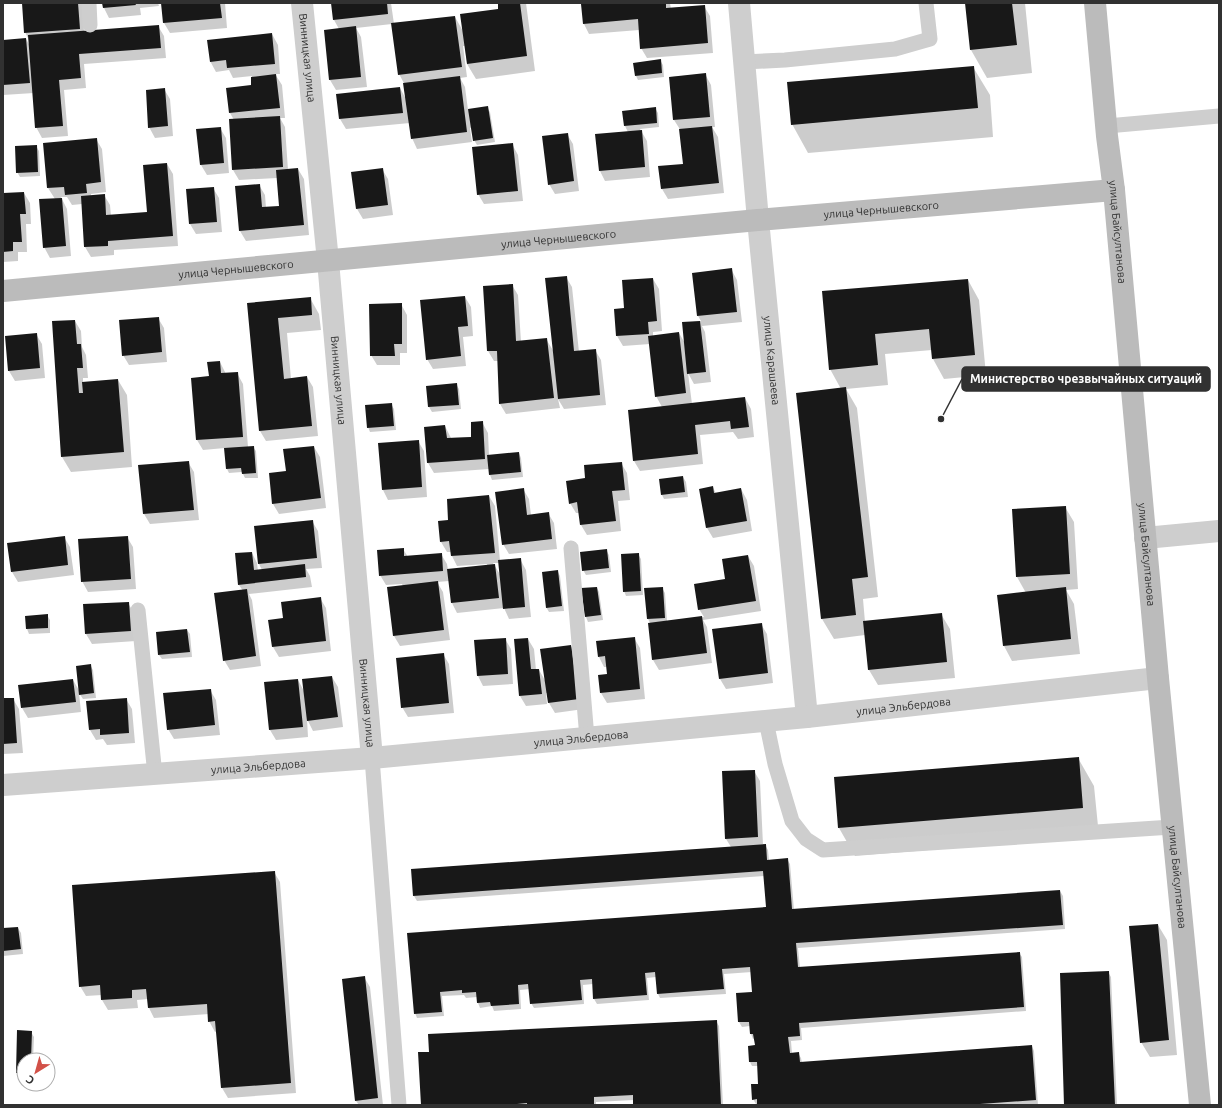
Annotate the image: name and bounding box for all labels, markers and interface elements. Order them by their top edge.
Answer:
street label: Винницкая улица [297,13,318,103]
street label: улица Байсултанова [1107,180,1128,284]
street label: улица Чернышевского [823,199,939,220]
street label: улица Чернышевского [500,227,617,250]
street label: улица Чернышевского [178,258,294,280]
street label: улица Карашаева [761,315,782,406]
street label: Винницкая улица [329,335,348,425]
callout: Министерство чрезвычайных ситуаций [962,367,1210,391]
text: Министерство чрезвычайных ситуаций [970,372,1202,385]
street label: улица Байсултанова [1136,502,1157,607]
street label: Винницкая улица [357,658,377,748]
street label: улица Эльбердова [856,695,951,717]
street label: улица Эльбердова [533,728,629,749]
street label: улица Эльбердова [211,757,306,776]
street label: улица Байсултанова [1167,825,1189,929]
north arrow [16,1052,56,1092]
text: С [24,1073,36,1087]

